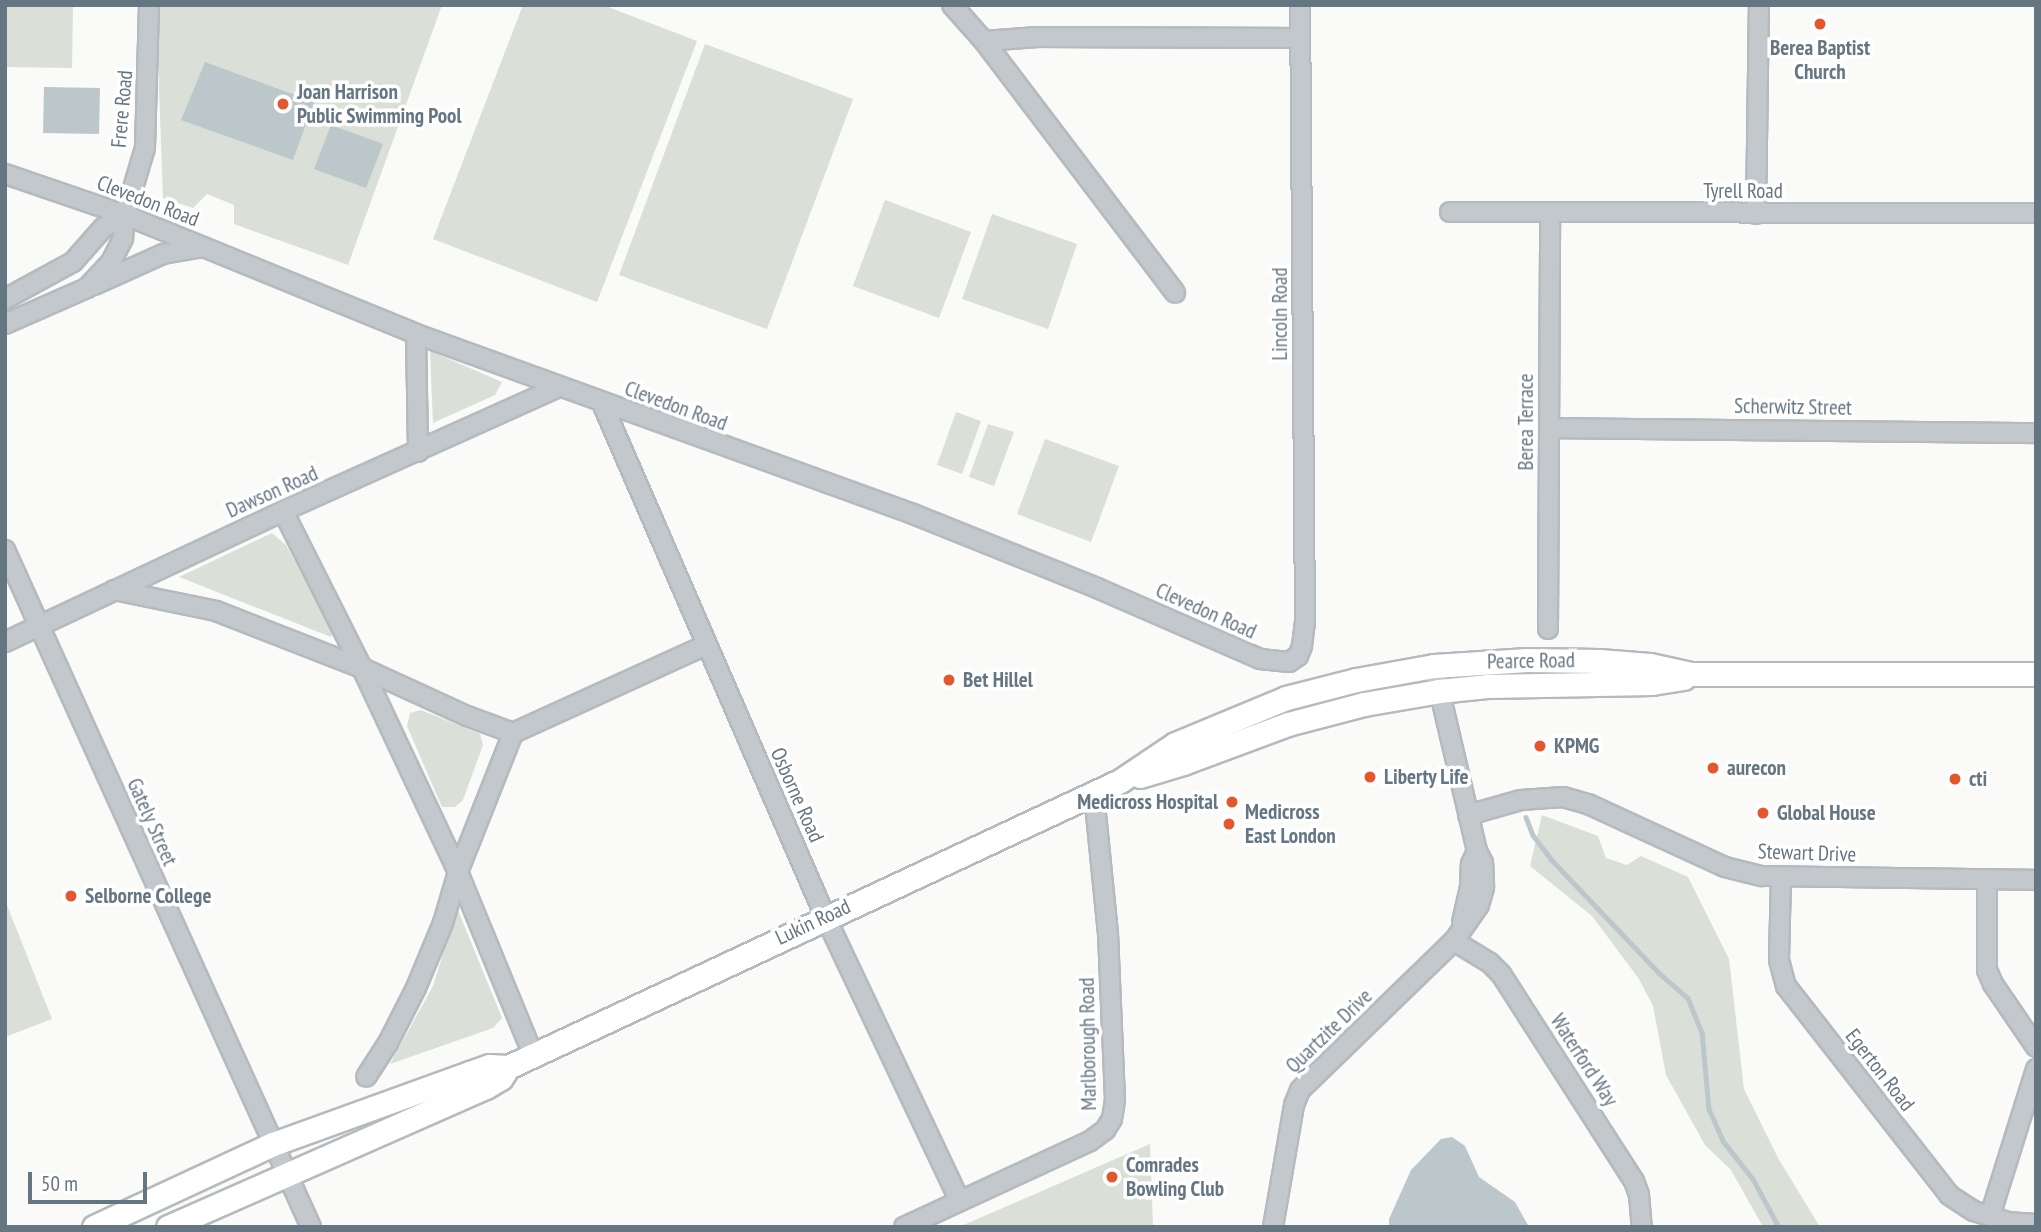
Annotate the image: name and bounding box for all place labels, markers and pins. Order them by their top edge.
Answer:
marker: Berea Baptist Church [1812,16,1828,32]
place label: Berea Baptist Church [1770,35,1870,85]
place label: Joan Harrison Public Swimming Pool [297,79,462,129]
marker: Joan Harrison Public Swimming Pool [275,96,291,112]
place label: Bet Hillel [963,667,1033,693]
marker: Bet Hillel [941,672,957,688]
place label: KPMG [1554,733,1599,759]
marker: KPMG [1532,738,1548,754]
place label: aurecon [1727,755,1786,781]
marker: aurecon [1705,760,1721,776]
place label: Liberty Life [1384,764,1469,790]
place label: cti [1969,766,1987,792]
marker: Liberty Life [1362,769,1378,785]
marker: cti [1947,771,1963,787]
place label: Medicross Hospital [1077,789,1218,815]
marker: Medicross Hospital [1224,794,1240,810]
place label: Medicross East London [1245,799,1336,849]
place label: Global House [1777,800,1876,826]
marker: Global House [1755,805,1771,821]
marker: Medicross East London [1219,814,1239,834]
place label: Selborne College [85,883,212,909]
marker: Selborne College [63,888,79,904]
place label: Comrades Bowling Club [1126,1152,1224,1202]
marker: Comrades Bowling Club [1104,1169,1120,1185]

